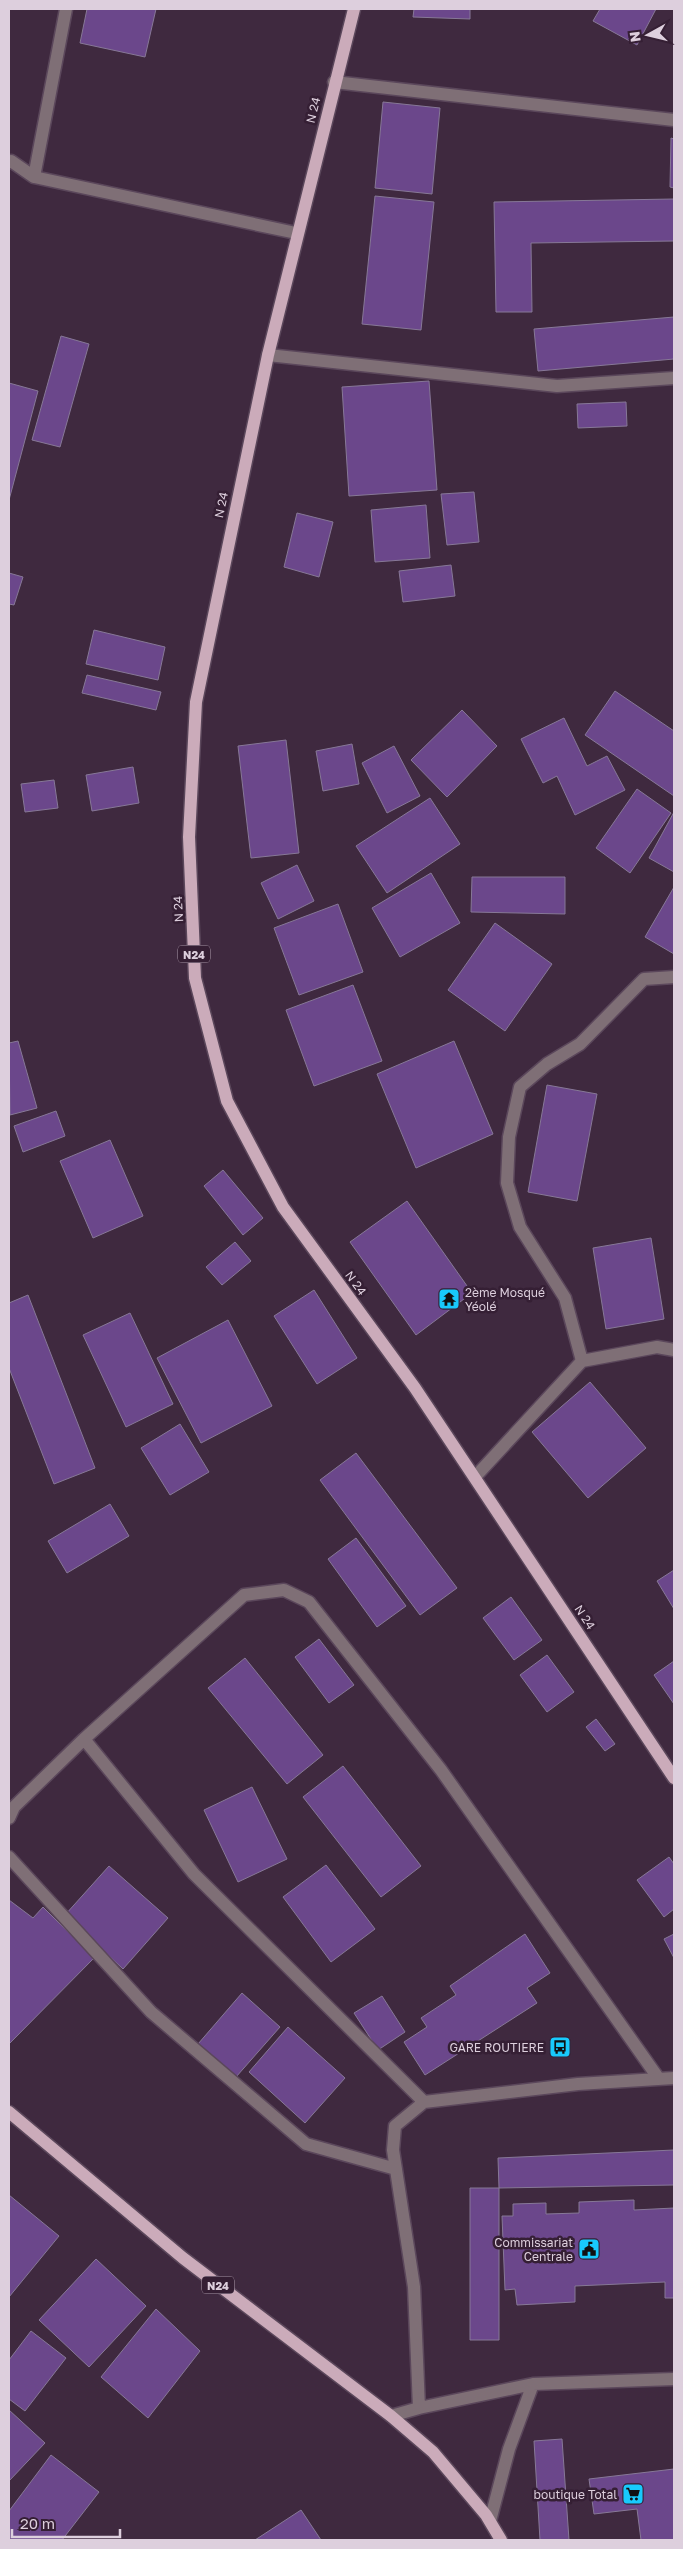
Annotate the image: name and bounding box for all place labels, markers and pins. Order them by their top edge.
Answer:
place label: 2ème Mosqué Yéolé [465,1285,545,1314]
temple icon: 2ème Mosqué Yéolé [437,1287,461,1311]
bus stop icon: GARE ROUTIERE [548,2035,572,2059]
place label: GARE ROUTIERE [449,2040,544,2055]
place label: Commissariat Centrale [494,2235,573,2264]
public building icon: Commissariat Centrale [577,2237,601,2261]
supermarket icon: boutique Total [621,2482,645,2506]
place label: boutique Total [534,2487,617,2502]

